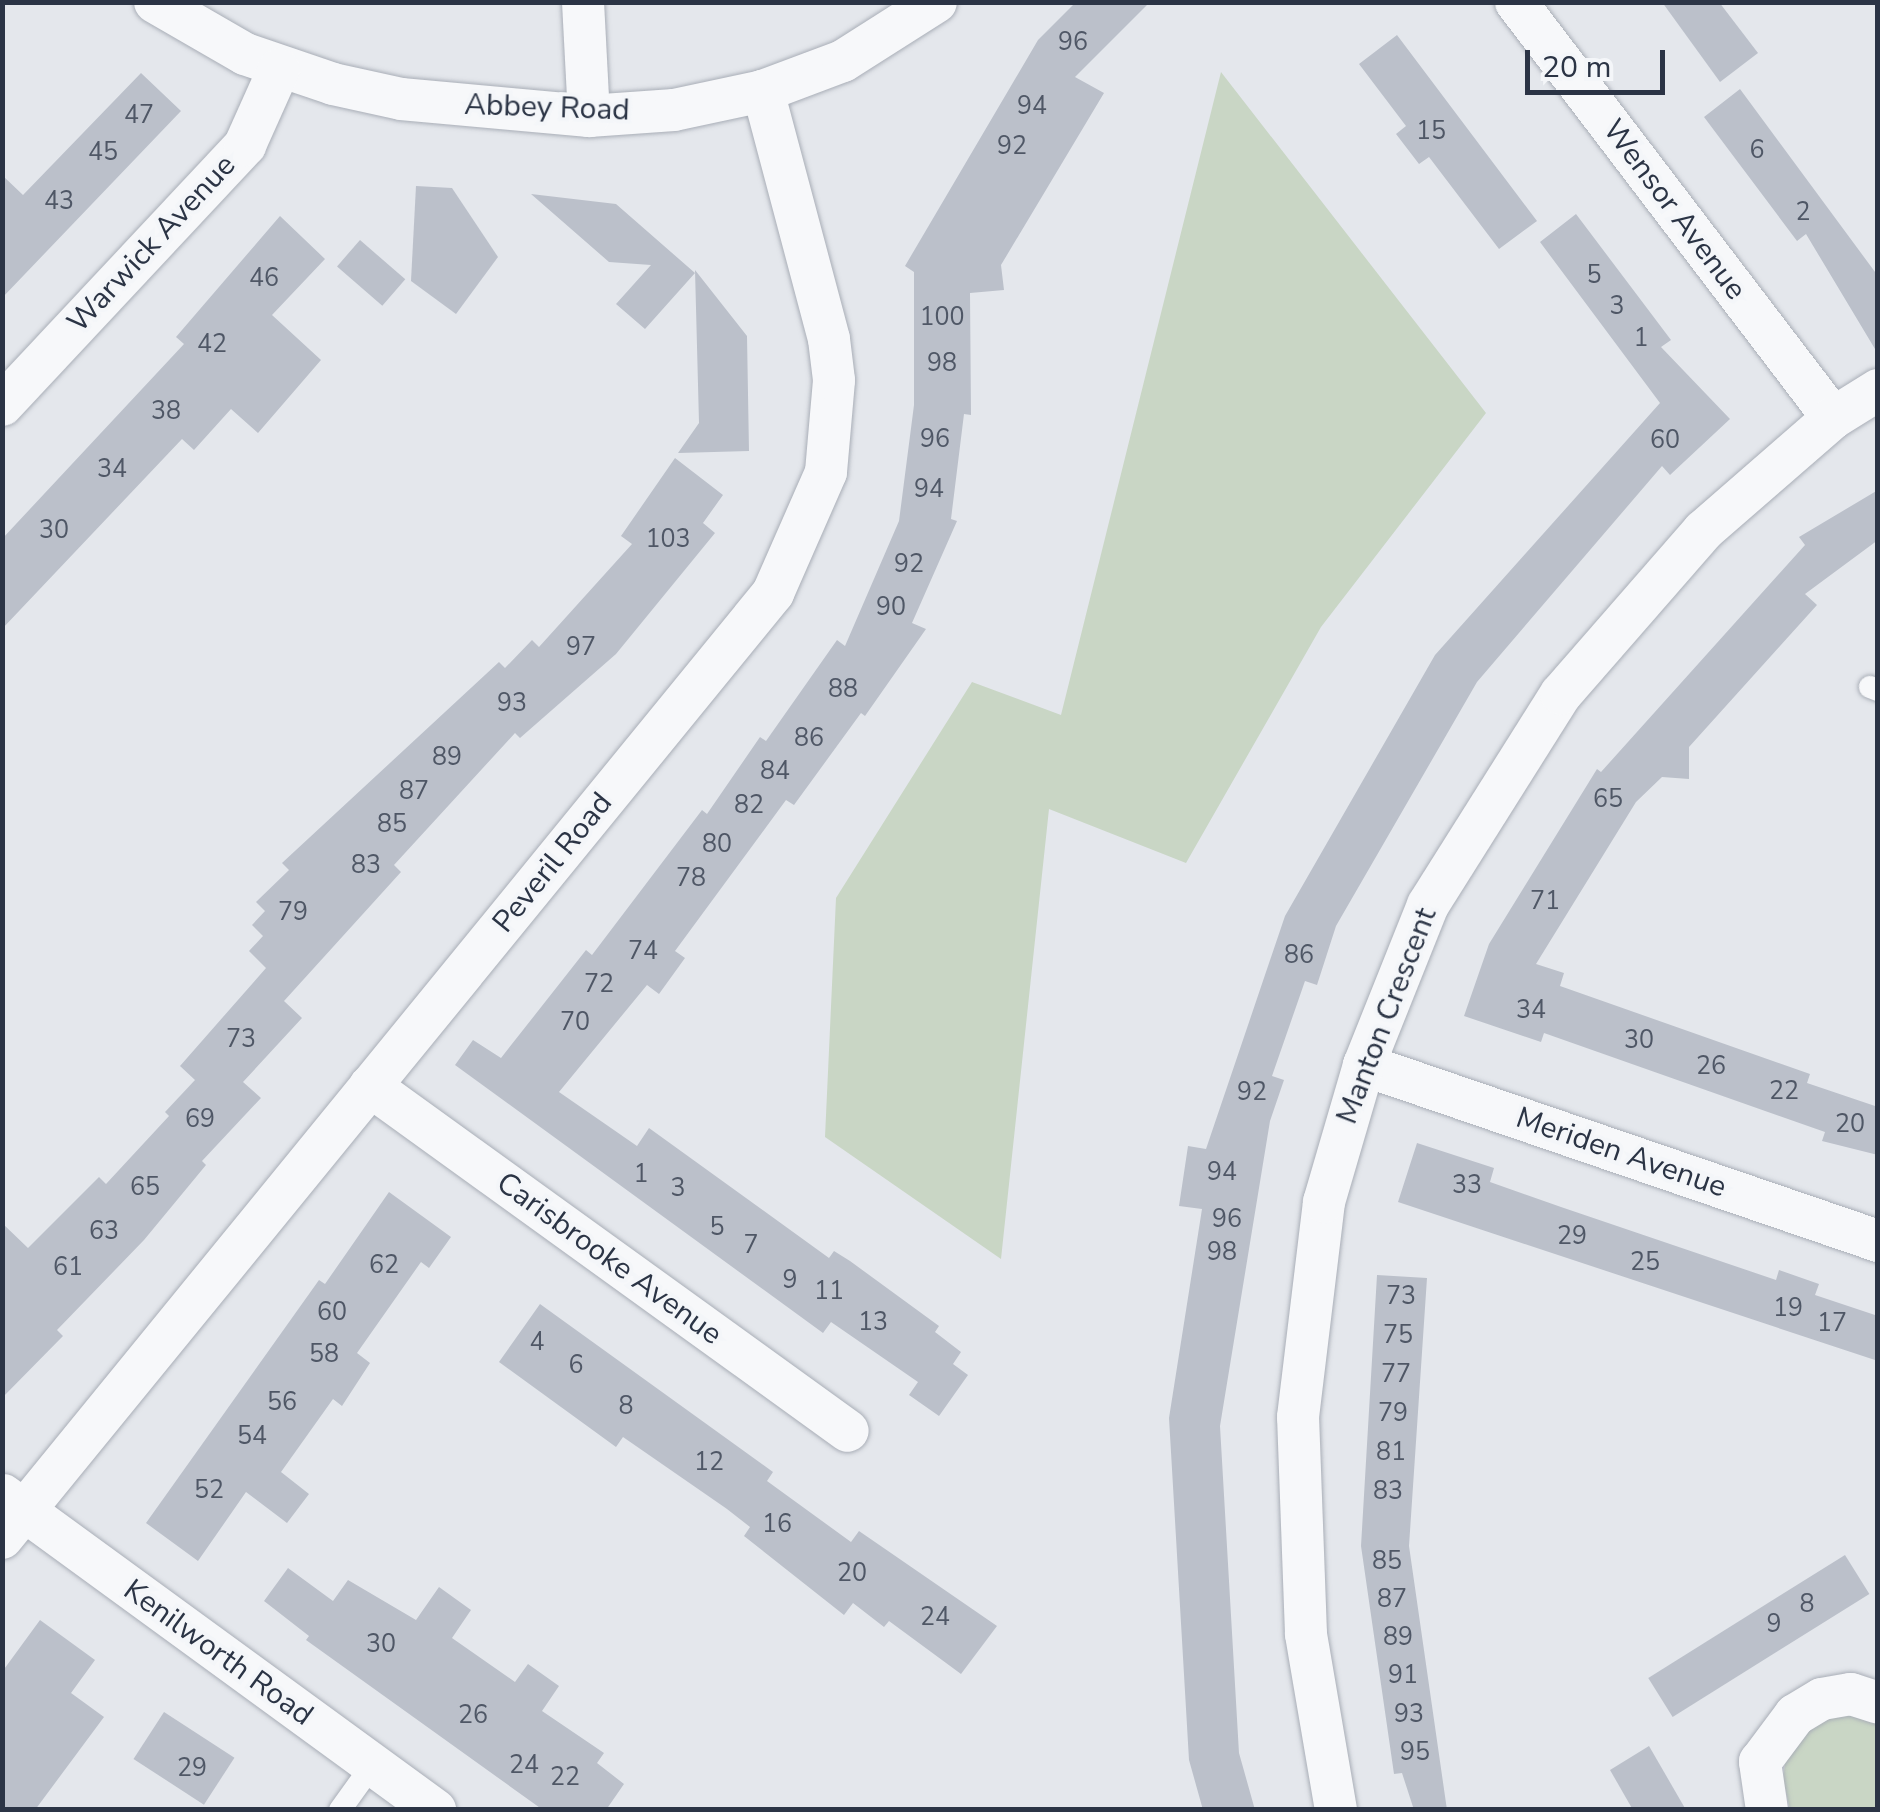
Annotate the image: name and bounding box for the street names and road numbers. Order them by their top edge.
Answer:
street label: Abbey Road [464,87,630,129]
street label: Wensor Avenue [1595,113,1753,307]
street label: Warwick Avenue [60,148,244,340]
street label: Peveril Road [486,786,620,940]
street label: Manton Crescent [1329,903,1445,1129]
street label: Meriden Avenue [1511,1100,1731,1206]
street label: Carisbrooke Avenue [489,1165,729,1353]
street label: Kenilworth Road [116,1572,320,1734]

